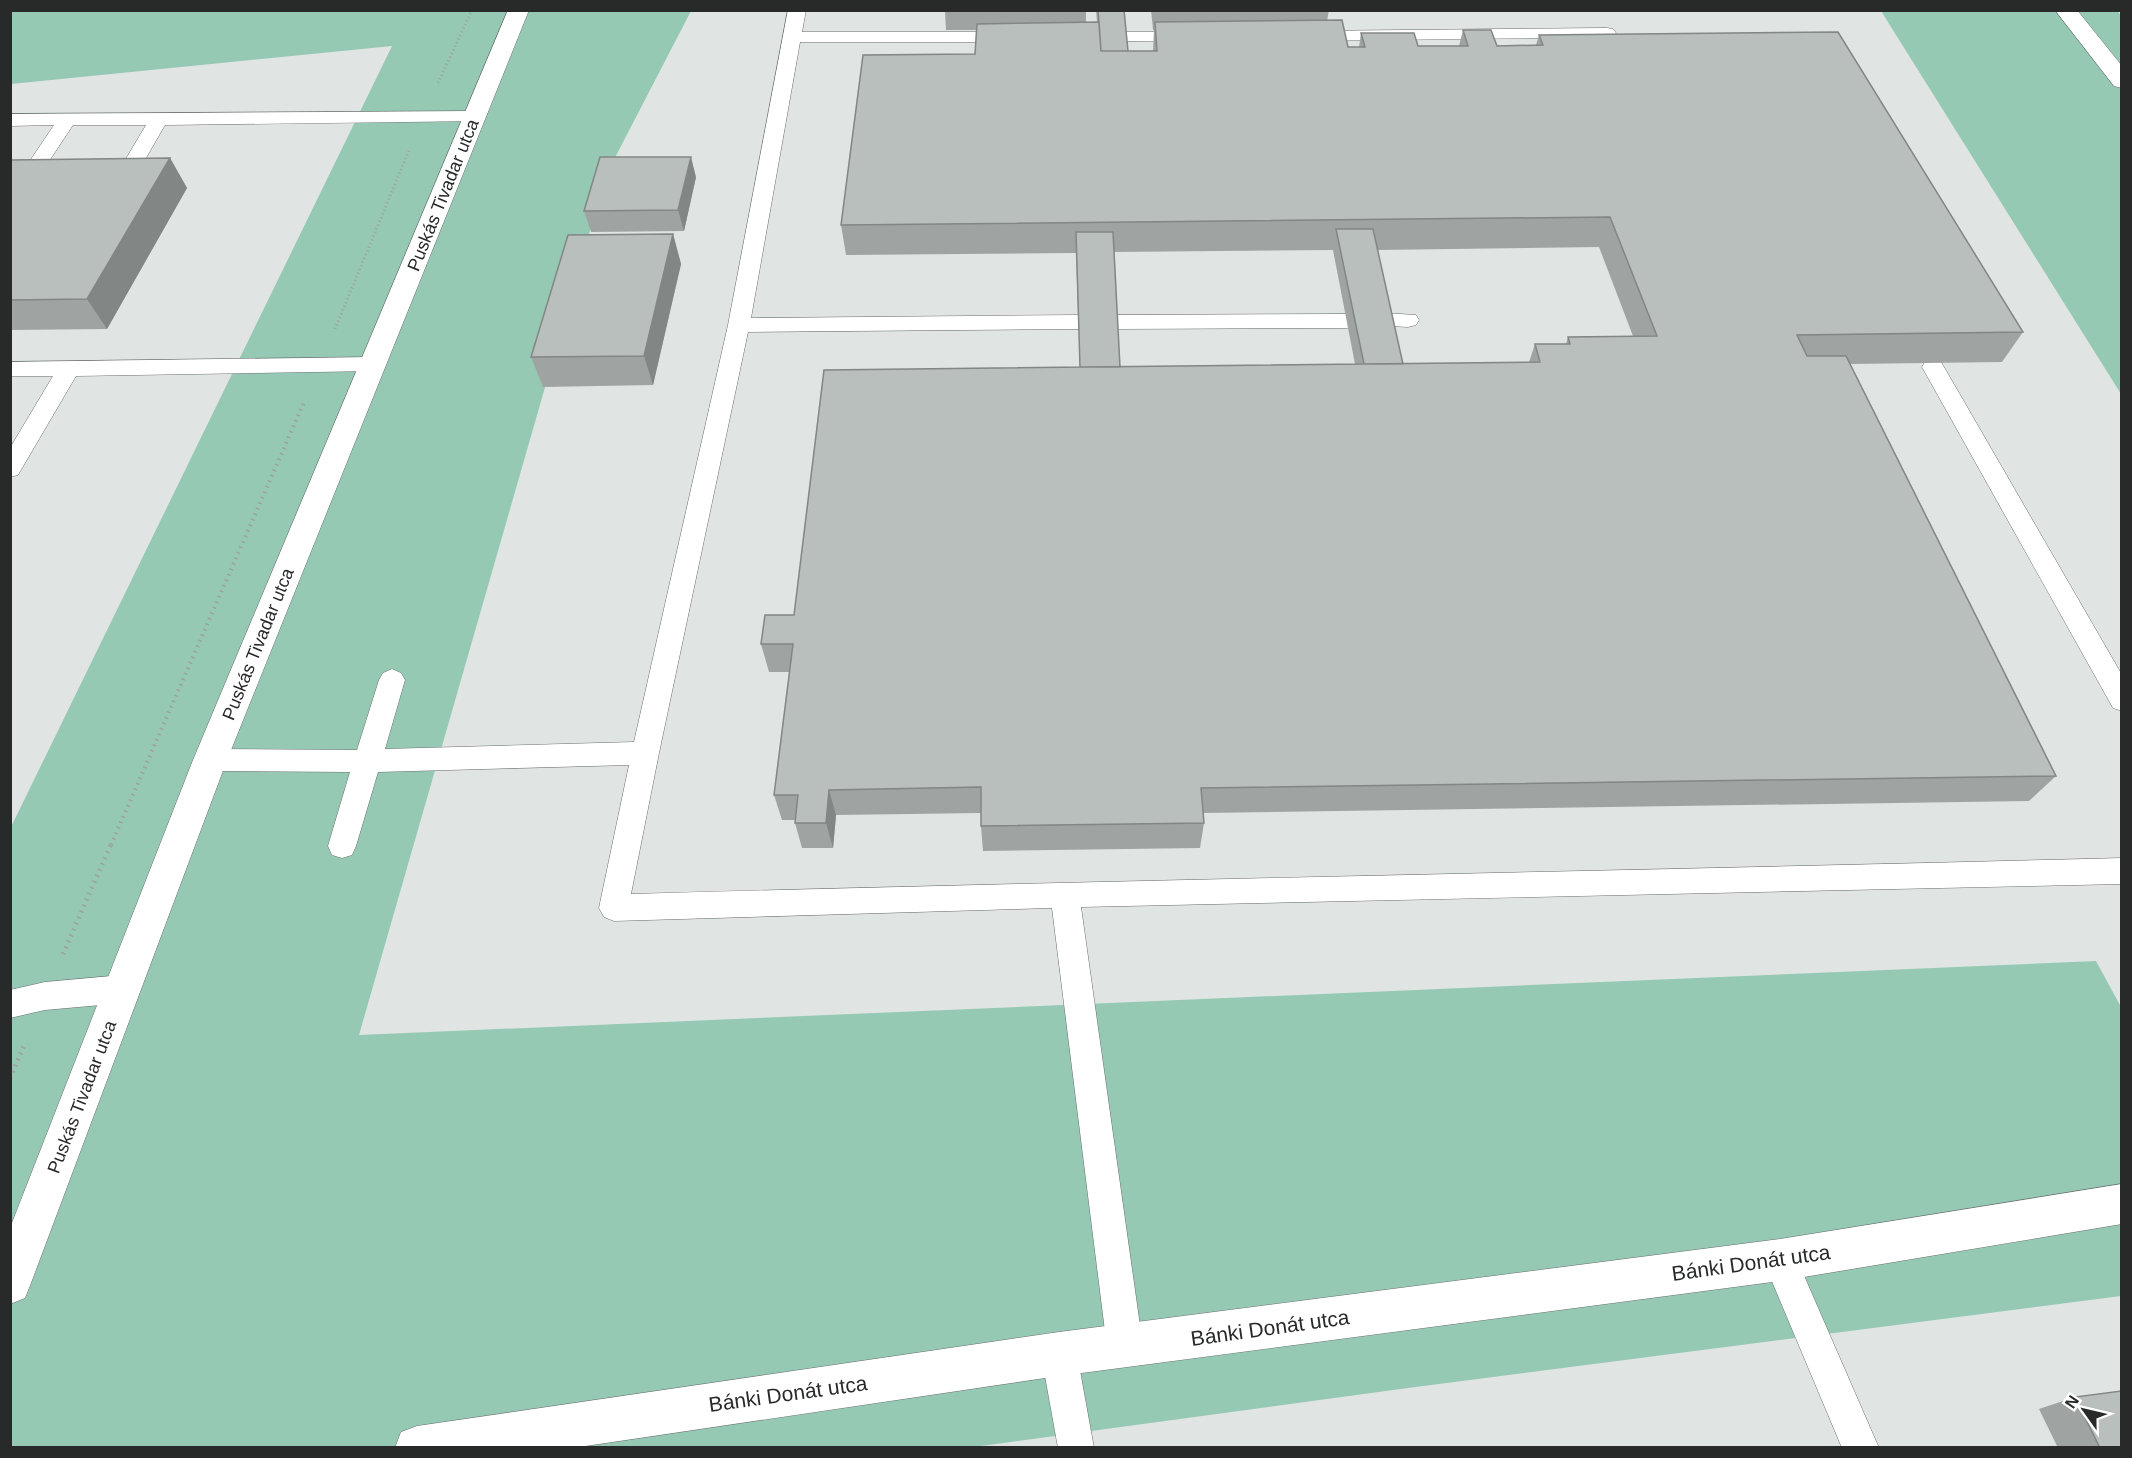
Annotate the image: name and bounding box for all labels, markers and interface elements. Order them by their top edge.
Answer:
street label: Puskás Tivadar utca [403,115,483,274]
street label: Puskás Tivadar utca [218,564,298,723]
street label: Puskás Tivadar utca [44,1017,121,1176]
street label: Bánki Donát utca [1670,1240,1832,1285]
street label: Bánki Donát utca [1189,1305,1351,1350]
street label: Bánki Donát utca [707,1371,869,1416]
north arrow [2054,1380,2114,1440]
text: N [2062,1392,2082,1411]

